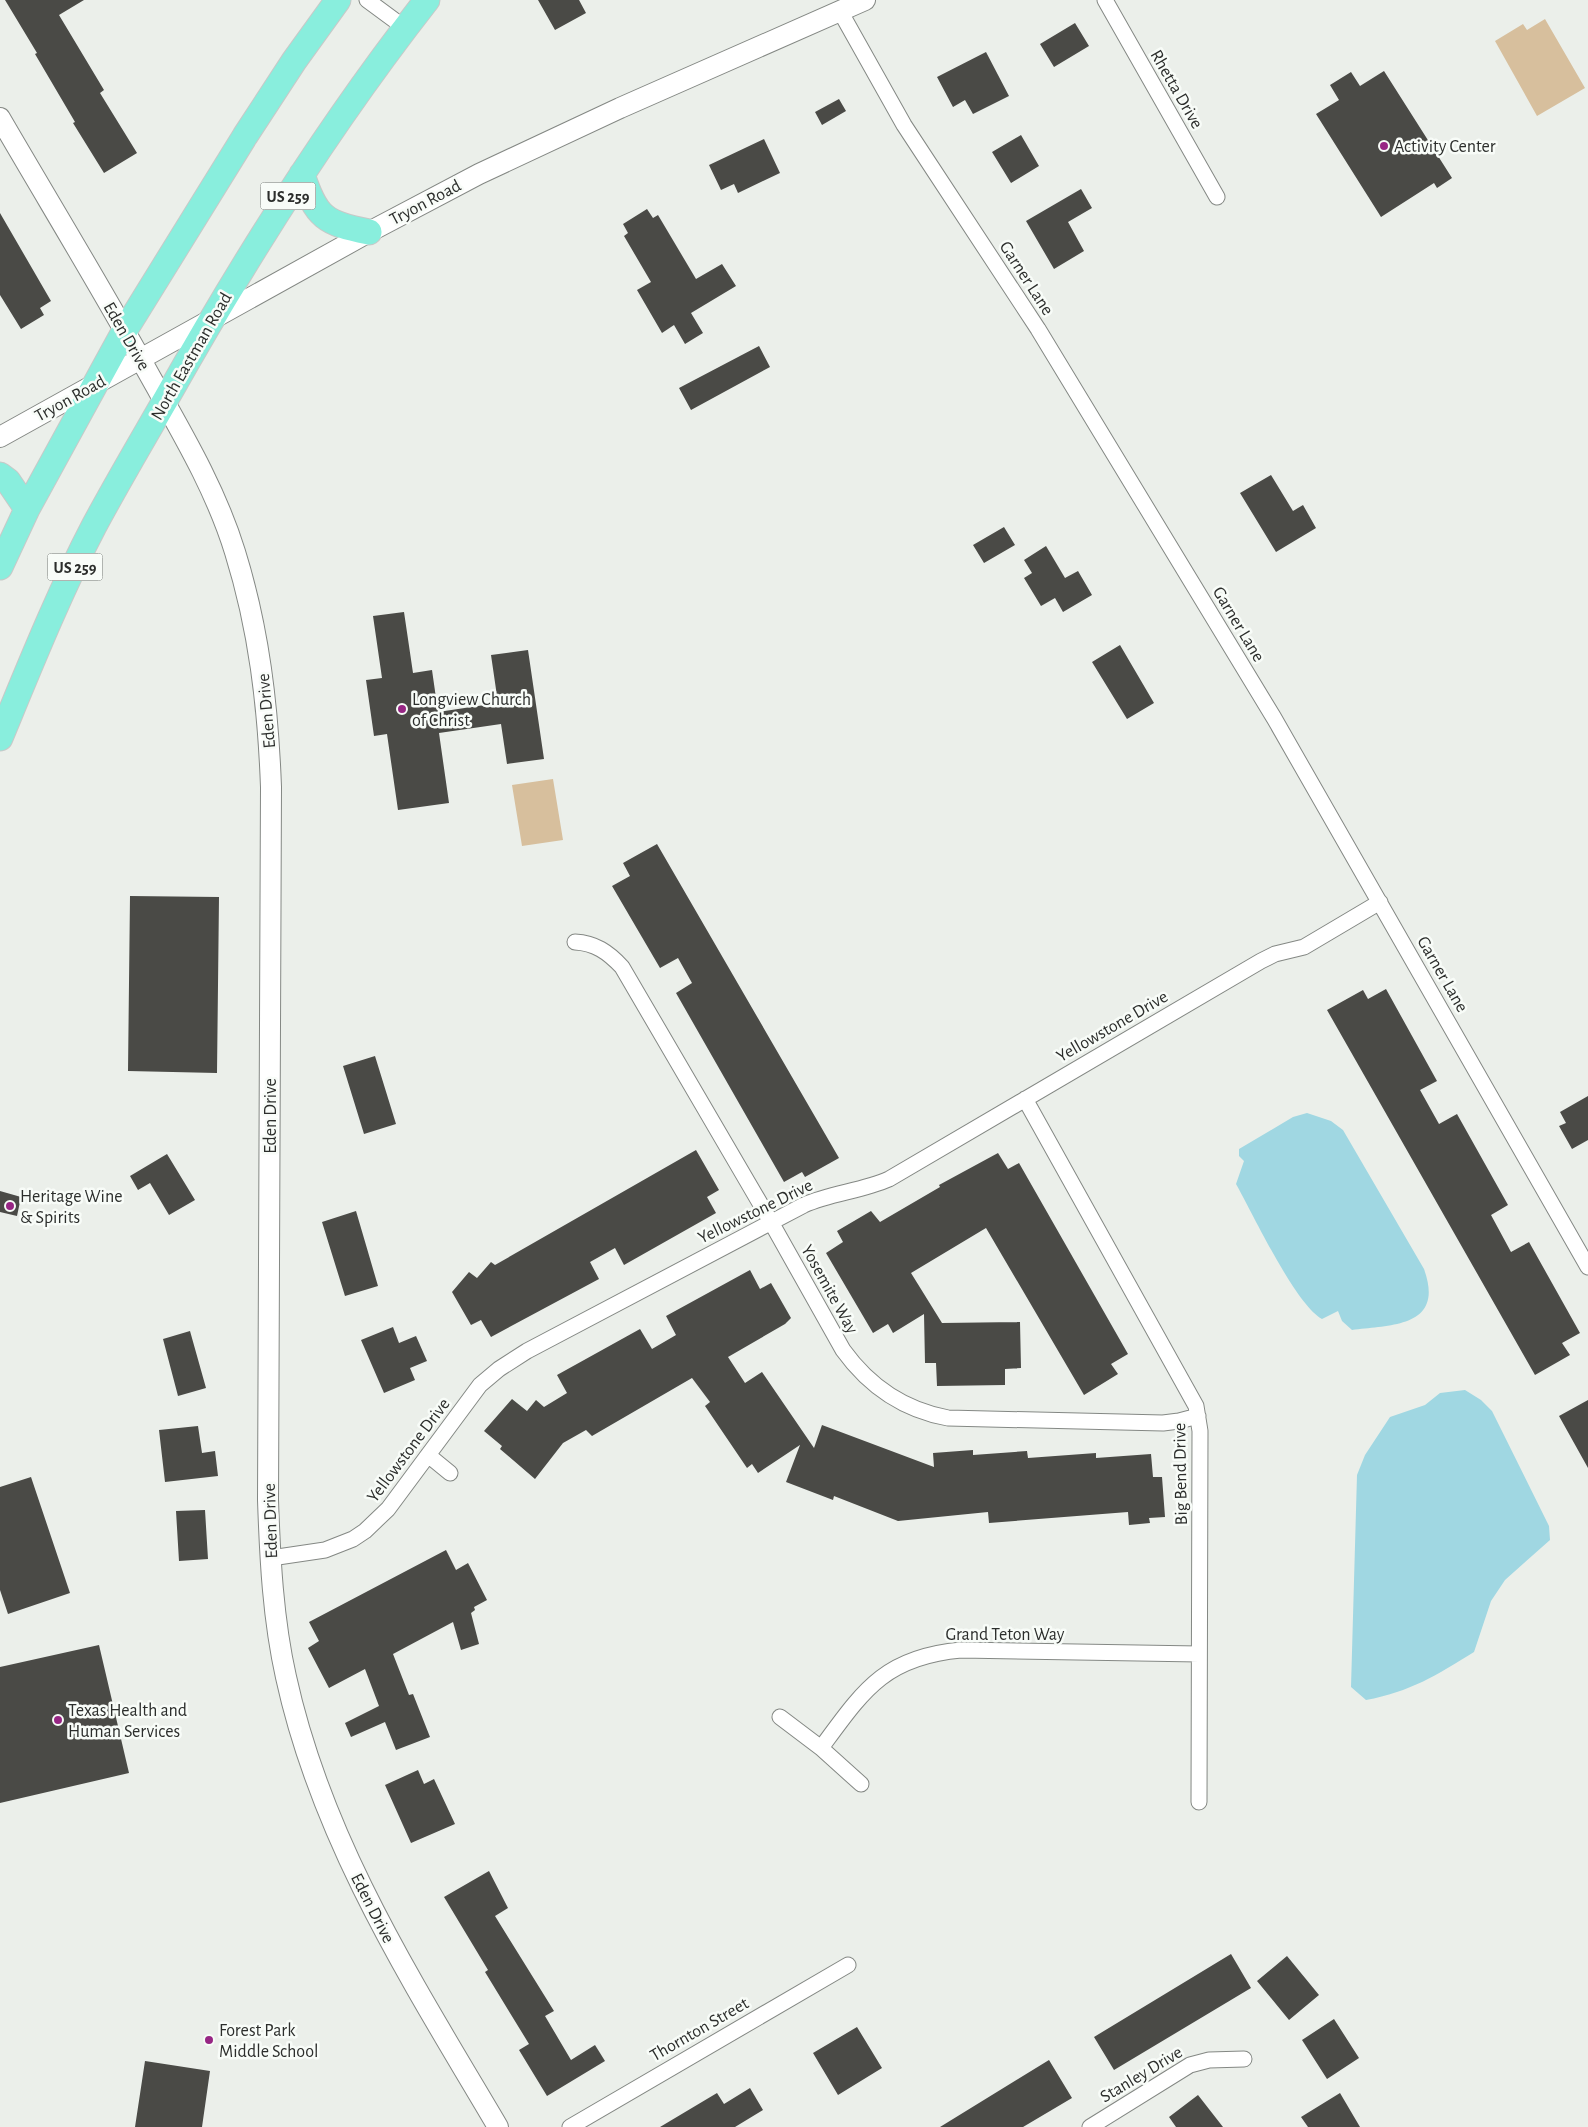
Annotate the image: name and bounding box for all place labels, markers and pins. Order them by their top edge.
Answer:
place label: Activity Center [1394,138,1496,156]
marker: Activity Center [1378,140,1390,152]
place label: Longview Church of Christ [412,691,531,730]
marker: Longview Church of Christ [396,703,408,715]
place label: Heritage Wine & Spirits [20,1188,123,1227]
marker: Heritage Wine & Spirits [4,1200,16,1212]
place label: Texas Health and Human Services [68,1702,187,1741]
marker: Texas Health and Human Services [52,1714,64,1726]
place label: Forest Park Middle School [219,2022,318,2061]
marker: Forest Park Middle School [203,2034,215,2046]

